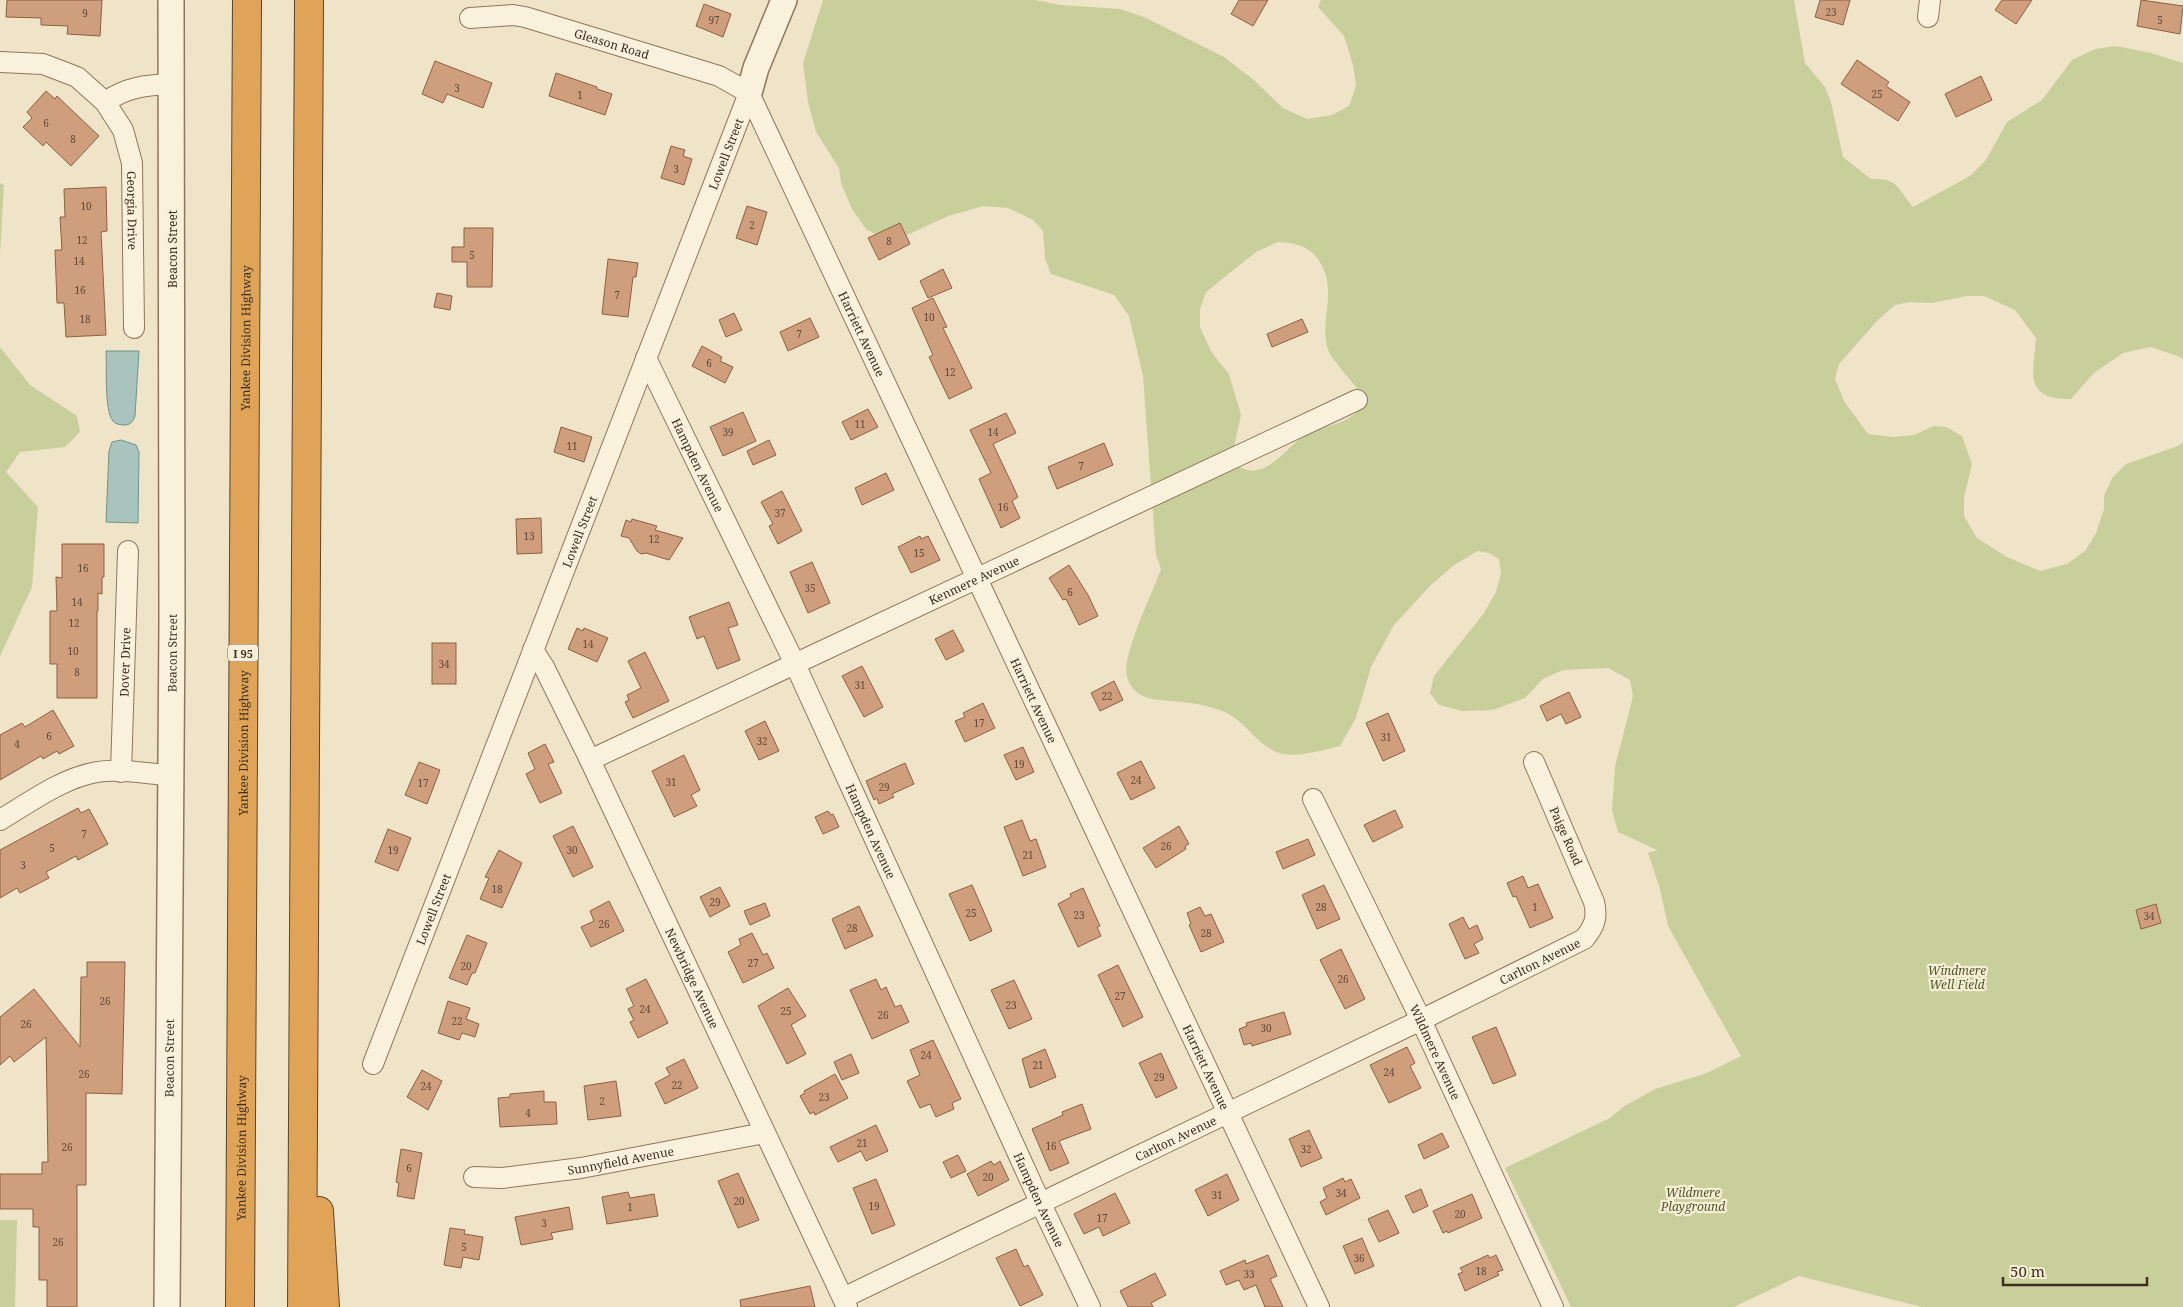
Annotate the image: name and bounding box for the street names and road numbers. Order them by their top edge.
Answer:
street label: Gleason Road [572,24,652,63]
street label: Lowell Street [704,116,747,192]
street label: Georgia Drive [124,171,142,250]
street label: Beacon Street [164,210,181,288]
street label: Yankee Division Highway [236,265,254,412]
street label: Harriett Avenue [835,288,889,379]
street label: Hampden Avenue [668,415,728,515]
street label: Lowell Street [558,493,601,570]
street label: Kenmere Avenue [926,551,1022,608]
street label: Beacon Street [163,614,181,692]
street label: Dover Drive [115,627,134,697]
road number: I 95 [228,644,258,661]
street label: Harriett Avenue [1007,655,1062,746]
street label: Yankee Division Highway [234,670,252,817]
street label: Hampden Avenue [842,781,900,881]
street label: Paige Road [1545,804,1587,869]
street label: Lowell Street [411,871,454,947]
street label: Newbridge Avenue [662,925,723,1031]
street label: Carlton Avenue [1496,934,1583,988]
street label: Wildmere Avenue [1406,1001,1465,1102]
street label: Beacon Street [160,1019,178,1097]
street label: Harriett Avenue [1179,1022,1234,1112]
street label: Yankee Division Highway [232,1075,250,1222]
street label: Carlton Avenue [1132,1111,1219,1165]
street label: Sunnyfield Avenue [567,1142,675,1178]
street label: Hampden Avenue [1010,1150,1069,1250]

